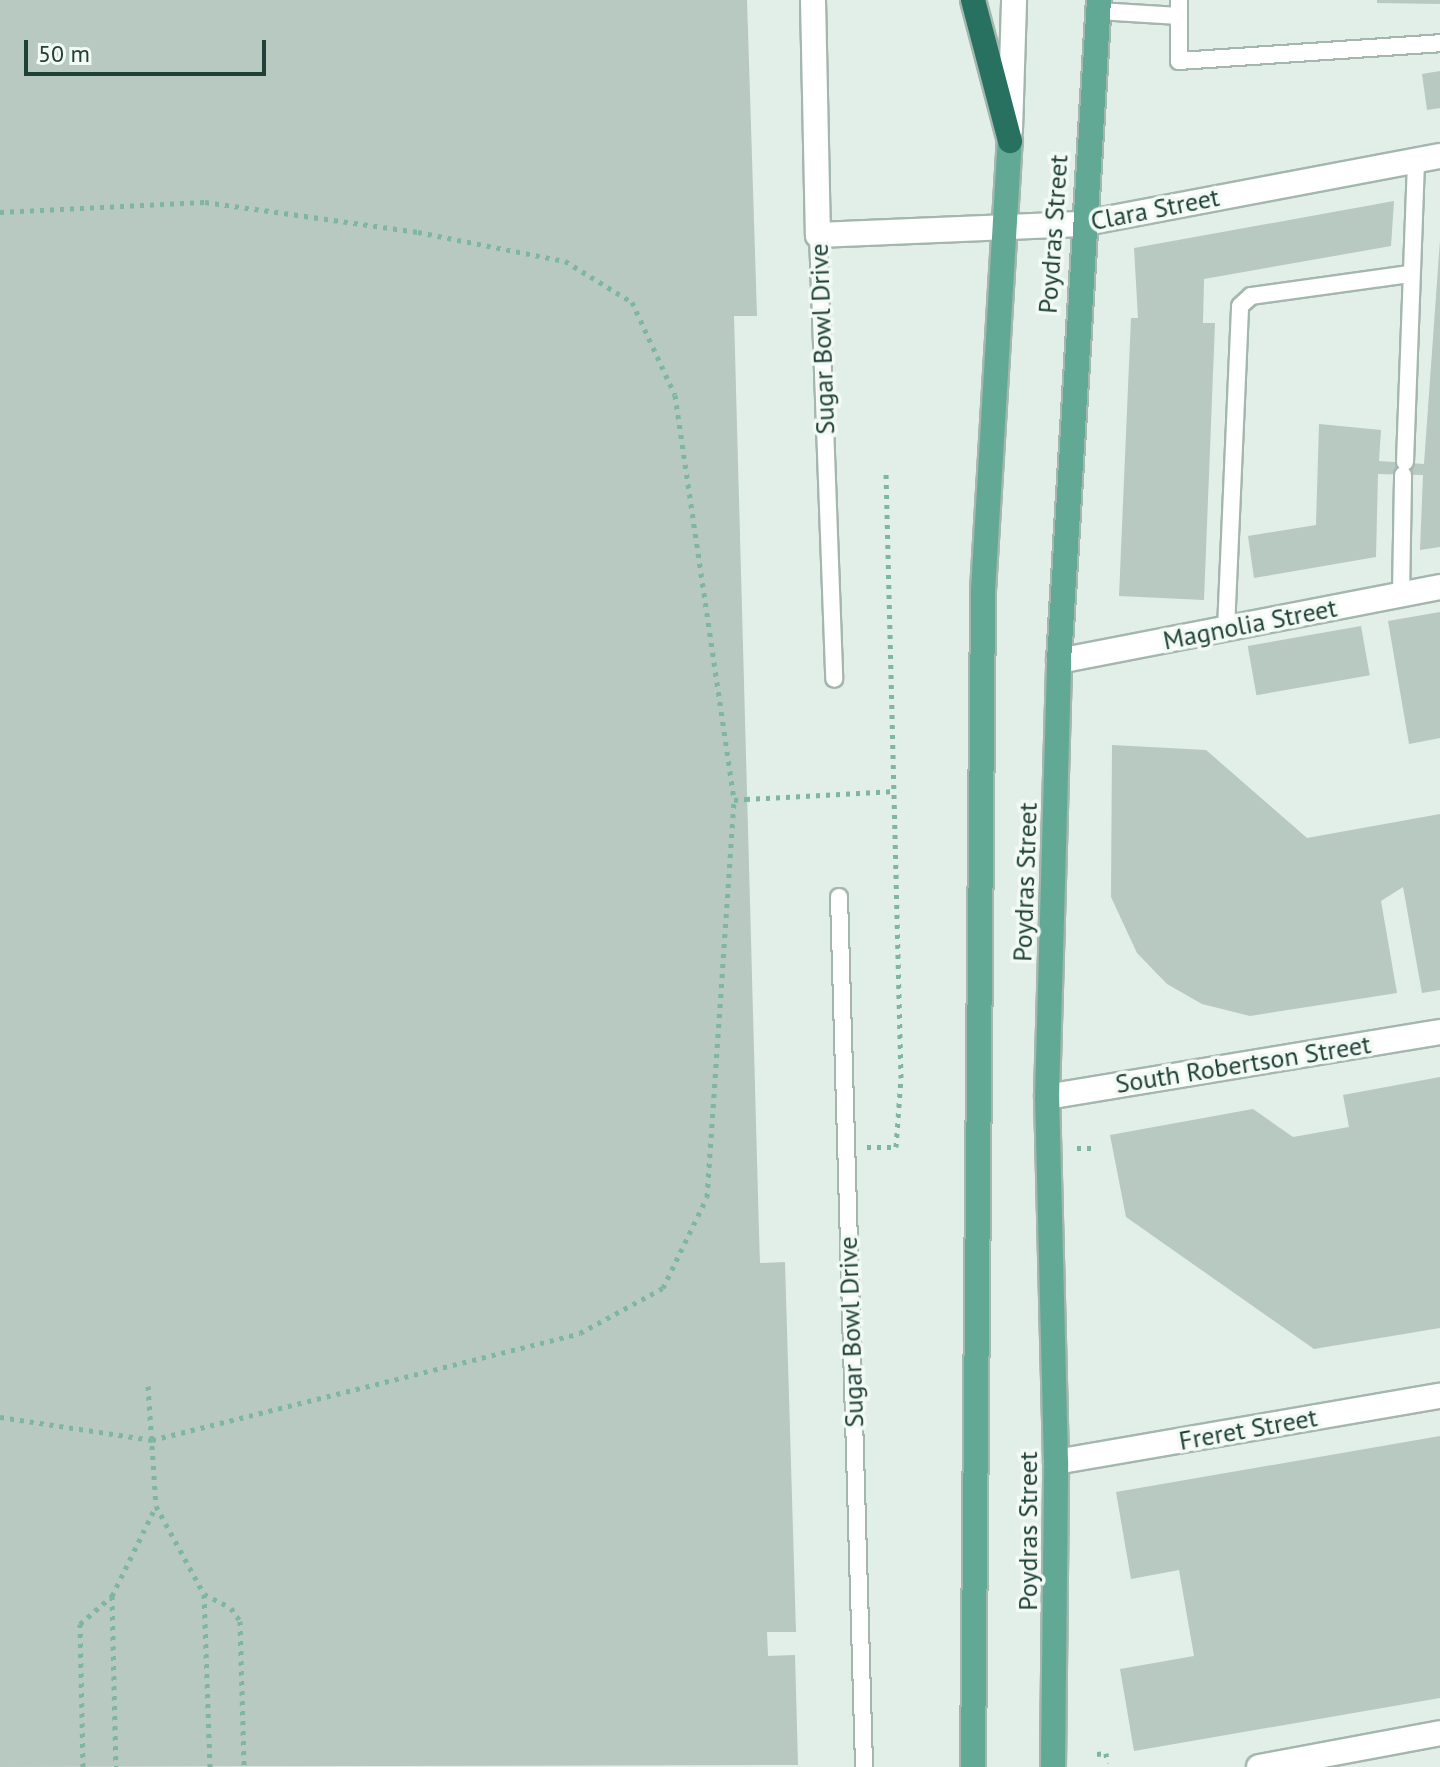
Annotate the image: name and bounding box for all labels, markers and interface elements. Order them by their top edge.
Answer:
scale bar [28,24,270,74]
text: 50 m [38,38,90,69]
street label: Poydras Street [1032,153,1074,315]
street label: Clara Street [1088,181,1222,237]
street label: Sugar Bowl Drive [803,243,841,435]
street label: Magnolia Street [1160,592,1340,656]
street label: Poydras Street [1007,802,1043,962]
street label: South Robertson Street [1113,1028,1373,1100]
street label: Sugar Bowl Drive [832,1236,870,1428]
street label: Freret Street [1177,1402,1319,1456]
street label: Poydras Street [1012,1451,1044,1611]

